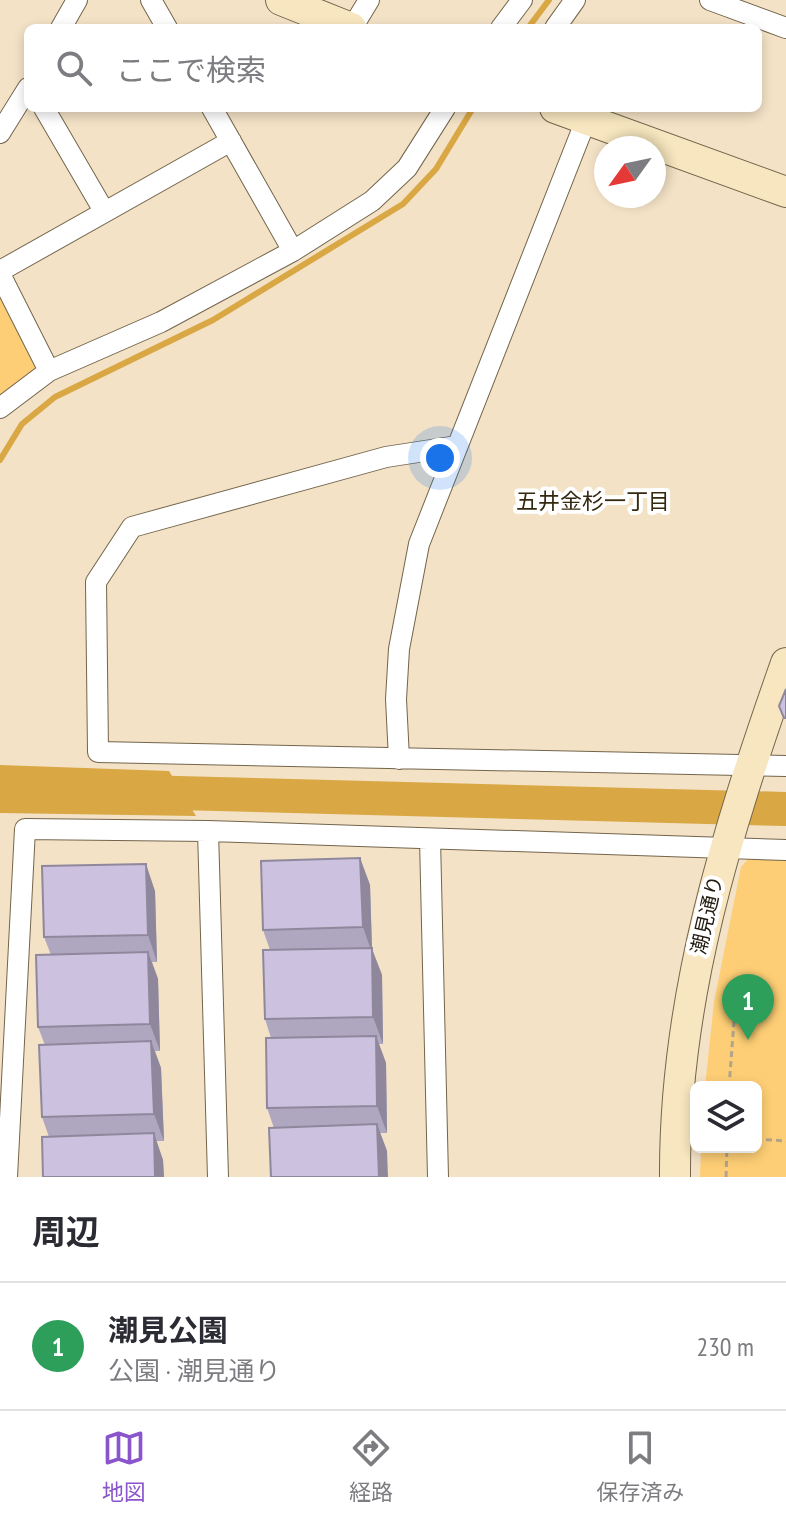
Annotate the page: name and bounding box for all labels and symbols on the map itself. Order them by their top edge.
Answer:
north arrow [594,136,666,208]
your location [420,438,460,478]
district label: 五井金杉一丁目 [516,487,670,515]
street label: 潮見通り [685,873,729,957]
pin: 1 [722,974,774,1040]

